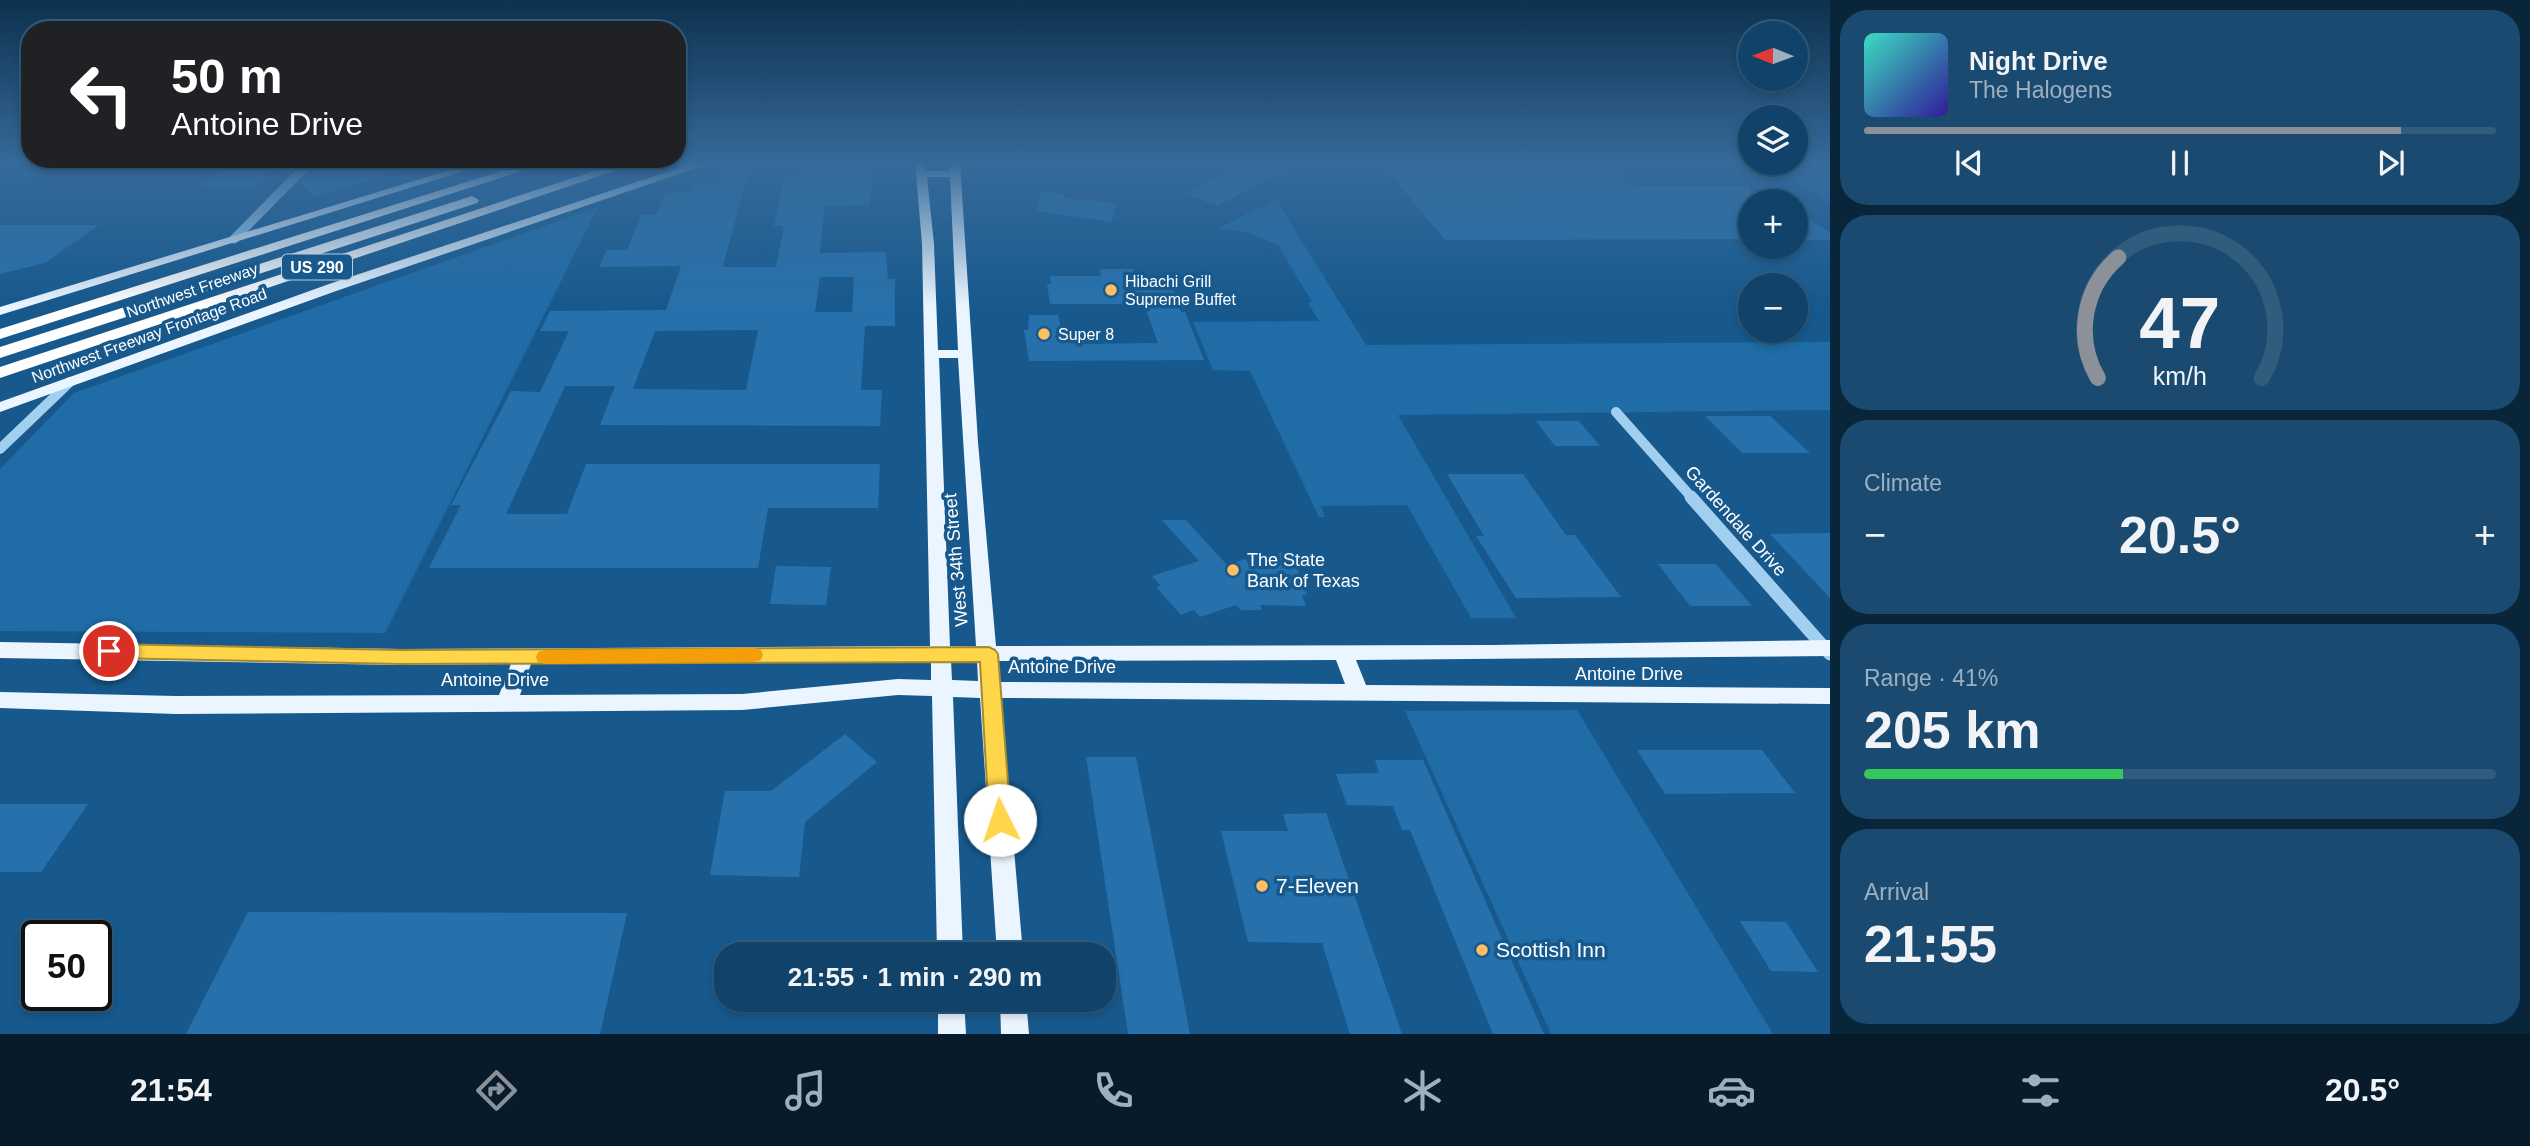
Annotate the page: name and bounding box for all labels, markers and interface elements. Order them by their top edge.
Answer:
north arrow [1738,21,1808,91]
map controls [1738,21,1808,343]
text: Night Drive [1969,46,2108,76]
icon: left [56,49,147,140]
text: 50 m [171,49,283,103]
text: The Halogens [1969,77,2112,103]
button: layers [1738,105,1808,175]
text: Antoine Drive [171,106,363,142]
icon: previous [1950,144,1988,182]
icon: pause [2161,144,2199,182]
icon: next [2372,144,2410,182]
button: + [1738,189,1808,259]
road number: US 290 [282,255,352,280]
street label: Northwest Freeway [124,260,260,321]
place label: Hibachi Grill Supreme Buffet [1125,273,1236,308]
button: − [1738,273,1808,343]
marker: Hibachi Grill Supreme Buffet [1103,282,1119,298]
text: 47 [2140,283,2220,364]
street label: Northwest Freeway Frontage Road [29,285,269,386]
marker: Super 8 [1036,326,1052,342]
place label: Super 8 [1058,326,1114,343]
text: km/h [2153,362,2207,390]
street label: Gardendale Drive [1681,462,1791,580]
text: Climate [1864,470,1942,496]
street label: West 34th Street [940,493,972,627]
text: 20.5° [2119,506,2241,564]
text: − [1864,514,1886,556]
text: + [2474,514,2496,556]
place label: The State Bank of Texas [1247,550,1360,591]
marker: The State Bank of Texas [1225,562,1241,578]
pin [79,621,139,681]
icon: arrive [90,632,128,670]
street label: Antoine Drive [1008,657,1116,677]
street label: Antoine Drive [1575,664,1683,684]
text: Range · 41% [1864,665,1998,691]
street label: Antoine Drive [441,670,549,690]
text: 205 km [1864,701,2040,759]
position arrow [963,783,1037,857]
place label: 7-Eleven [1276,874,1359,897]
marker: 7-Eleven [1254,878,1270,894]
text: Arrival [1864,879,1929,905]
text: 21:55 [1864,915,1997,973]
speed limit sign: 50 [21,920,112,1011]
place label: Scottish Inn [1496,938,1606,961]
marker: Scottish Inn [1474,942,1490,958]
text: 21:55 · 1 min · 290 m [788,962,1042,992]
icon: directions [472,1066,521,1115]
icon: music [781,1066,830,1115]
icon: phone [1089,1066,1138,1115]
icon: climate [1398,1066,1447,1115]
icon: car [1707,1066,1756,1115]
icon: filters [2016,1066,2065,1115]
text: 21:54 [130,1072,212,1108]
text: 20.5° [2325,1072,2400,1108]

